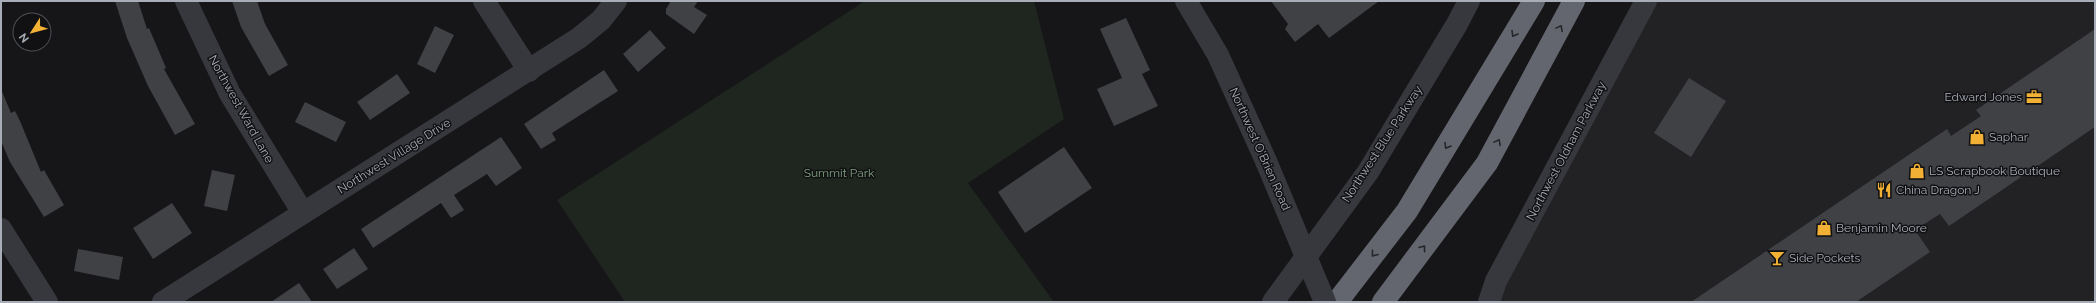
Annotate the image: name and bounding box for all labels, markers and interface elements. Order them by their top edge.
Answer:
north arrow [12,12,52,52]
one-way arrow [1555,25,1563,32]
text: N [17,30,32,45]
one-way arrow [1511,30,1518,37]
street label: Northwest Ward Lane [206,53,276,165]
street label: Northwest Oldham Parkway [1523,79,1609,223]
street label: Northwest Blue Parkway [1339,83,1425,205]
street label: Northwest O'Brien Road [1227,85,1293,213]
office icon: Edward Jones [2025,88,2043,106]
place label: Edward Jones [1944,90,2022,104]
street label: Northwest Village Drive [335,116,453,196]
shop icon: Saphar [1968,128,1986,146]
place label: Saphar [1989,130,2029,144]
one-way arrow [1494,139,1501,146]
one-way arrow [1444,142,1451,149]
shop icon: LS Scrapbook Boutique [1908,162,1926,180]
place label: LS Scrapbook Boutique [1929,164,2060,178]
park label: Summit Park [804,166,875,180]
restaurant icon: China Dragon J [1875,181,1893,199]
place label: China Dragon J [1896,183,1980,197]
shop icon: Benjamin Moore [1815,219,1833,237]
place label: Benjamin Moore [1836,221,1927,235]
one-way arrow [1419,246,1426,253]
one-way arrow [1372,249,1379,256]
bar icon: Side Pockets [1768,249,1786,267]
place label: Side Pockets [1789,251,1861,265]

